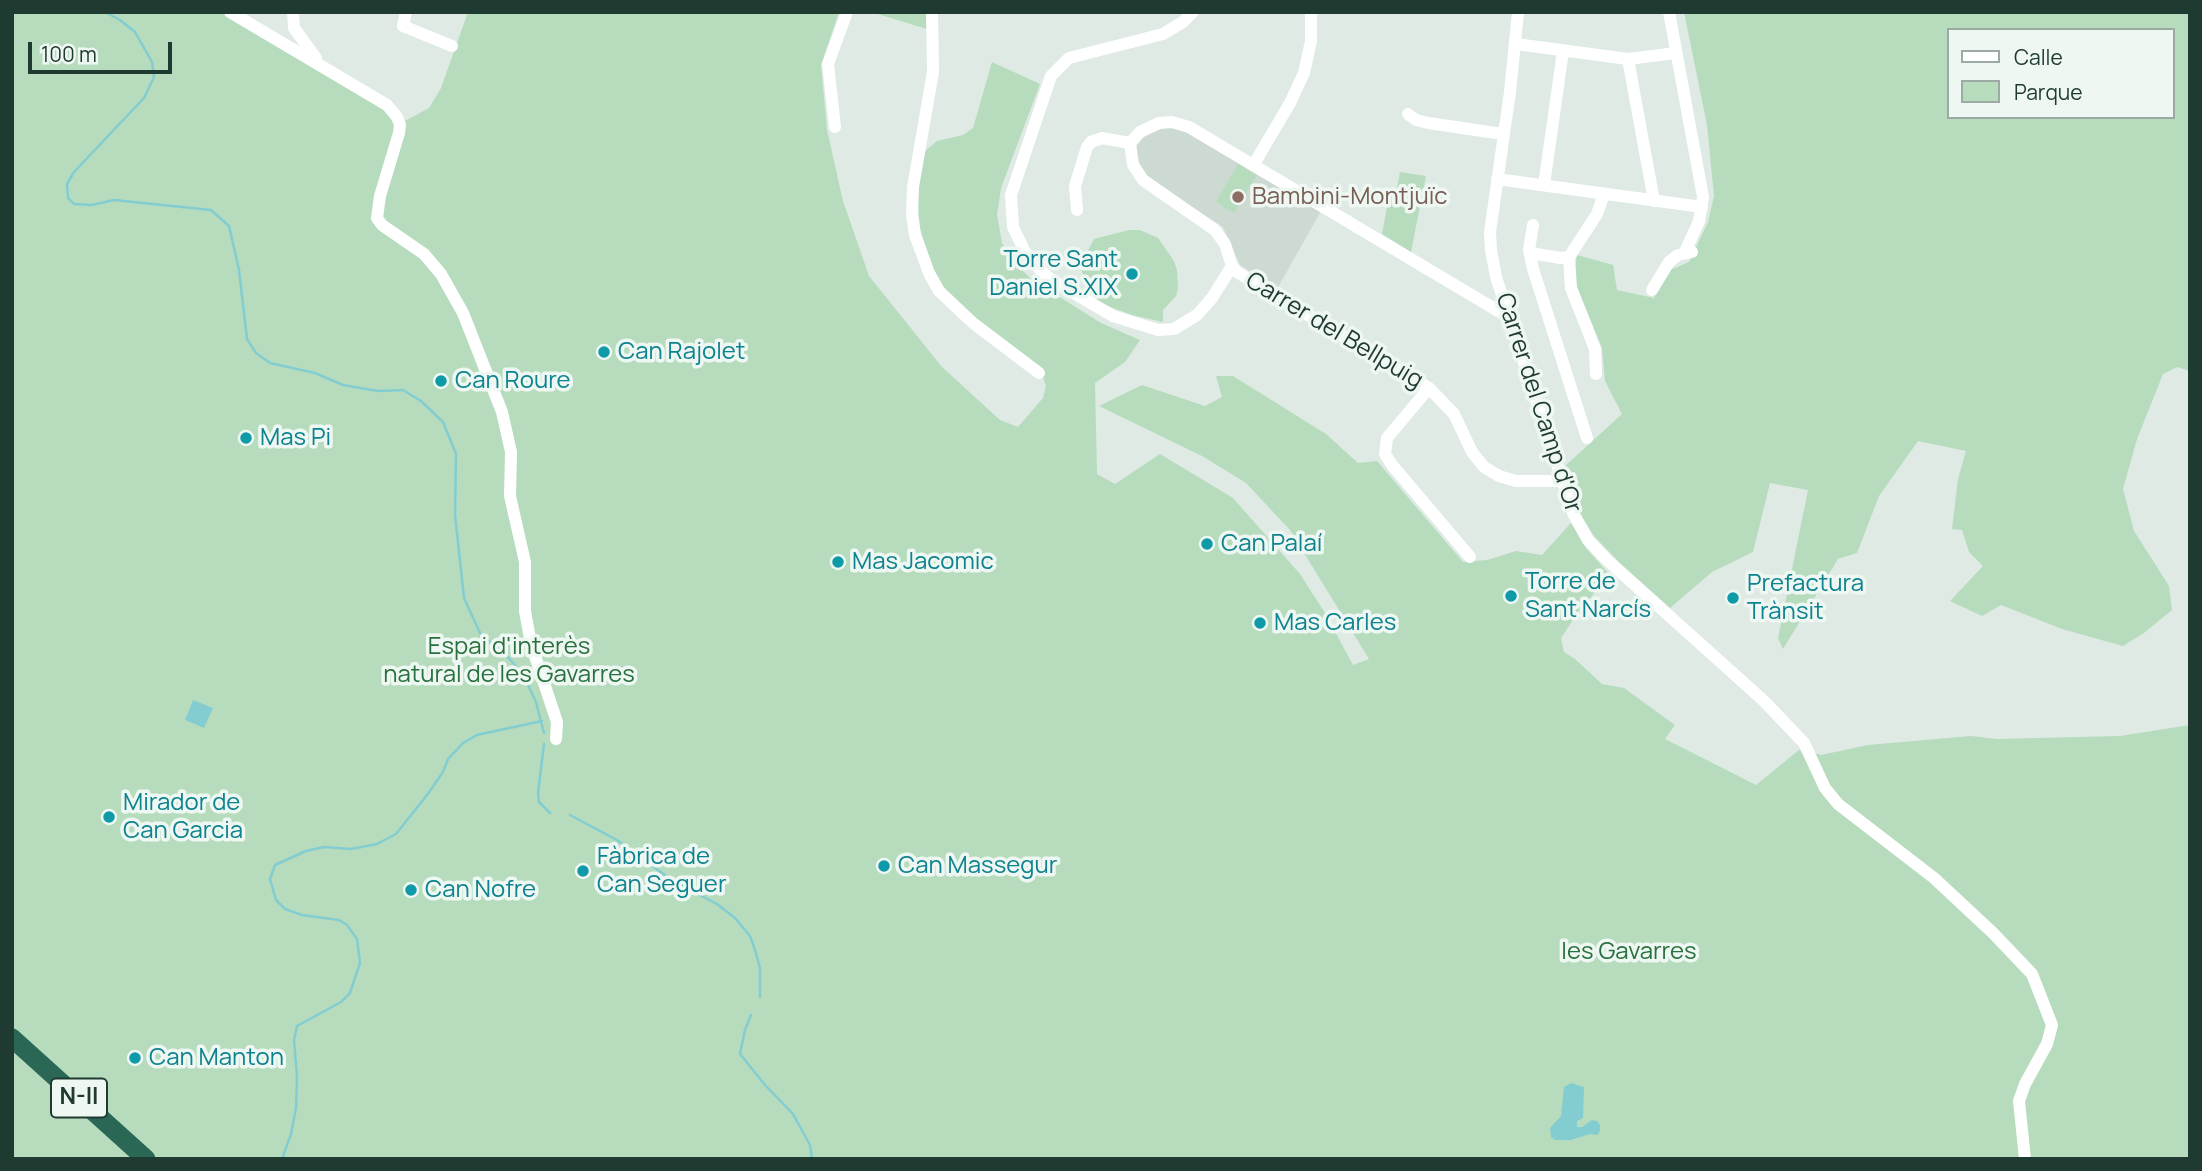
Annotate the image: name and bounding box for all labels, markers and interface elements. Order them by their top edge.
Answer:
scale bar [32,28,175,72]
legend [1946,28,2174,119]
text: 100 m [41,40,97,68]
text: Calle [2014,43,2063,71]
text: Parque [2014,78,2083,106]
place label: Bambini-Montjuïc [1252,183,1448,211]
marker: Bambini-Montjuïc [1230,189,1246,205]
place label: Torre Sant Daniel S.XIX [989,246,1118,302]
marker: Torre Sant Daniel S.XIX [1124,266,1140,282]
street label: Carrer del Bellpuig [1240,267,1428,395]
street label: Carrer del Camp d'Or [1489,290,1587,516]
place label: Can Rajolet [618,338,745,366]
marker: Can Rajolet [596,344,612,360]
place label: Can Roure [455,367,571,395]
marker: Can Roure [433,373,449,389]
place label: Mas Pi [260,424,331,452]
marker: Mas Pi [238,430,254,446]
place label: Can Palaí [1221,530,1322,558]
marker: Can Palaí [1199,536,1215,552]
place label: Mas Jacomic [852,548,994,576]
marker: Mas Jacomic [830,554,846,570]
place label: Torre de Sant Narcís [1525,568,1651,624]
place label: Prefactura Trànsit [1747,570,1864,626]
marker: Torre de Sant Narcís [1503,588,1519,604]
marker: Prefactura Trànsit [1725,590,1741,606]
place label: Mas Carles [1274,609,1396,637]
marker: Mas Carles [1252,615,1268,631]
park label: Espai d'interès natural de les Gavarres [383,633,635,689]
place label: Mirador de Can Garcia [123,789,243,845]
marker: Mirador de Can Garcia [101,809,117,825]
place label: Fàbrica de Can Seguer [597,843,727,899]
place label: Can Massegur [898,852,1057,880]
marker: Can Massegur [876,858,892,874]
marker: Fàbrica de Can Seguer [575,863,591,879]
place label: Can Nofre [425,876,536,904]
marker: Can Nofre [403,882,419,898]
park label: les Gavarres [1561,938,1697,966]
place label: Can Manton [149,1044,284,1072]
marker: Can Manton [127,1050,143,1066]
road number: N-II [51,1078,107,1118]

